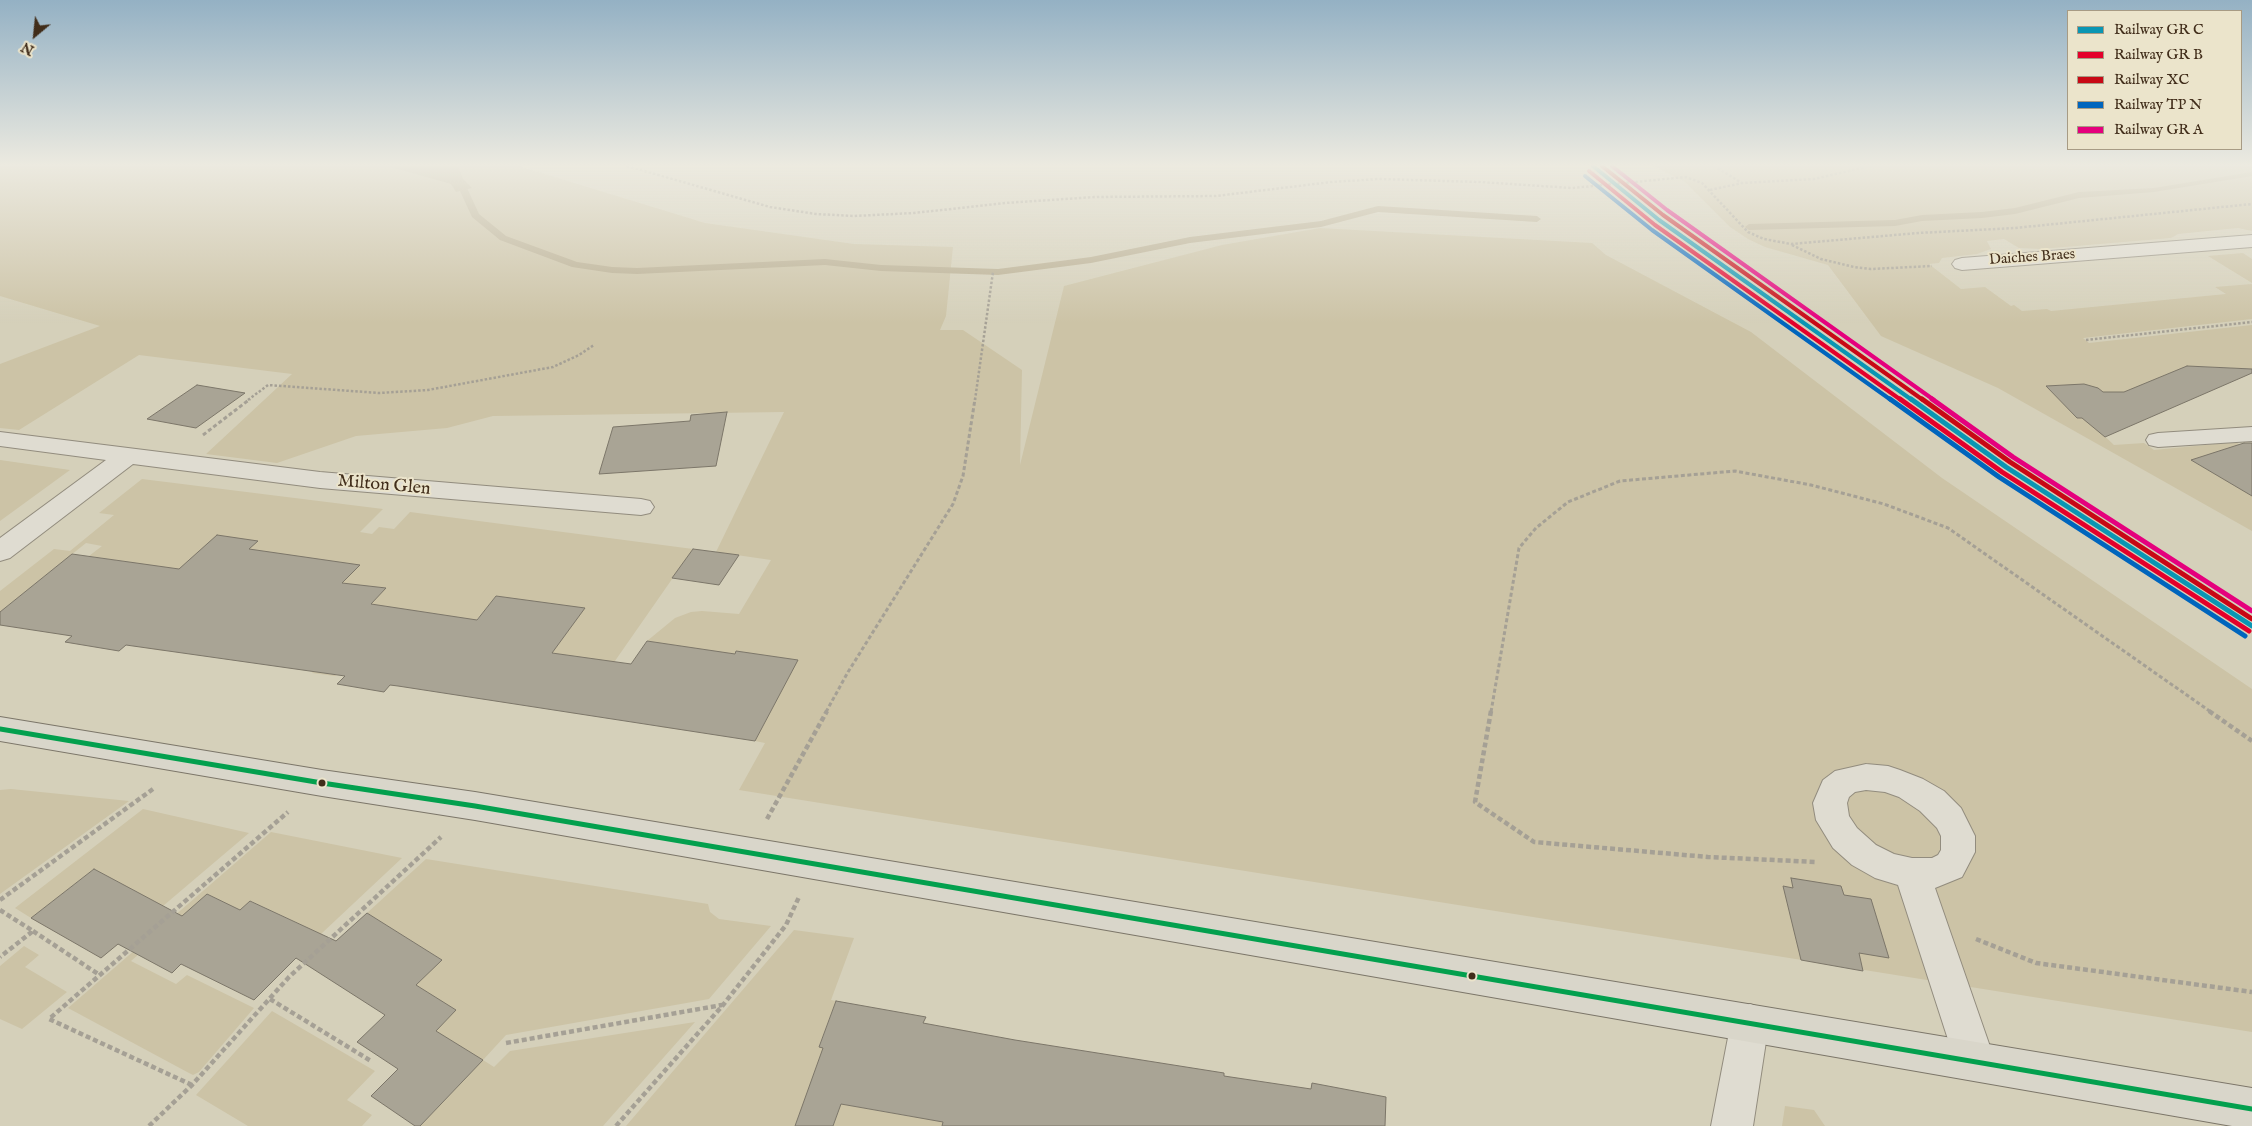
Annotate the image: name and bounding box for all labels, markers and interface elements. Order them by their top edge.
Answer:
north arrow [10,10,60,60]
legend [2067,10,2242,150]
text: Railway GR C [2114,20,2204,39]
text: N [18,37,38,59]
text: Railway GR B [2114,45,2203,64]
text: Railway XC [2114,70,2189,89]
text: Railway TP N [2114,95,2202,114]
text: Railway GR A [2114,120,2203,139]
street label: Daiches Braes [1988,246,2076,270]
street label: Milton Glen [337,471,431,501]
unlabelled marker [317,778,327,788]
unlabelled marker [1467,971,1477,981]

